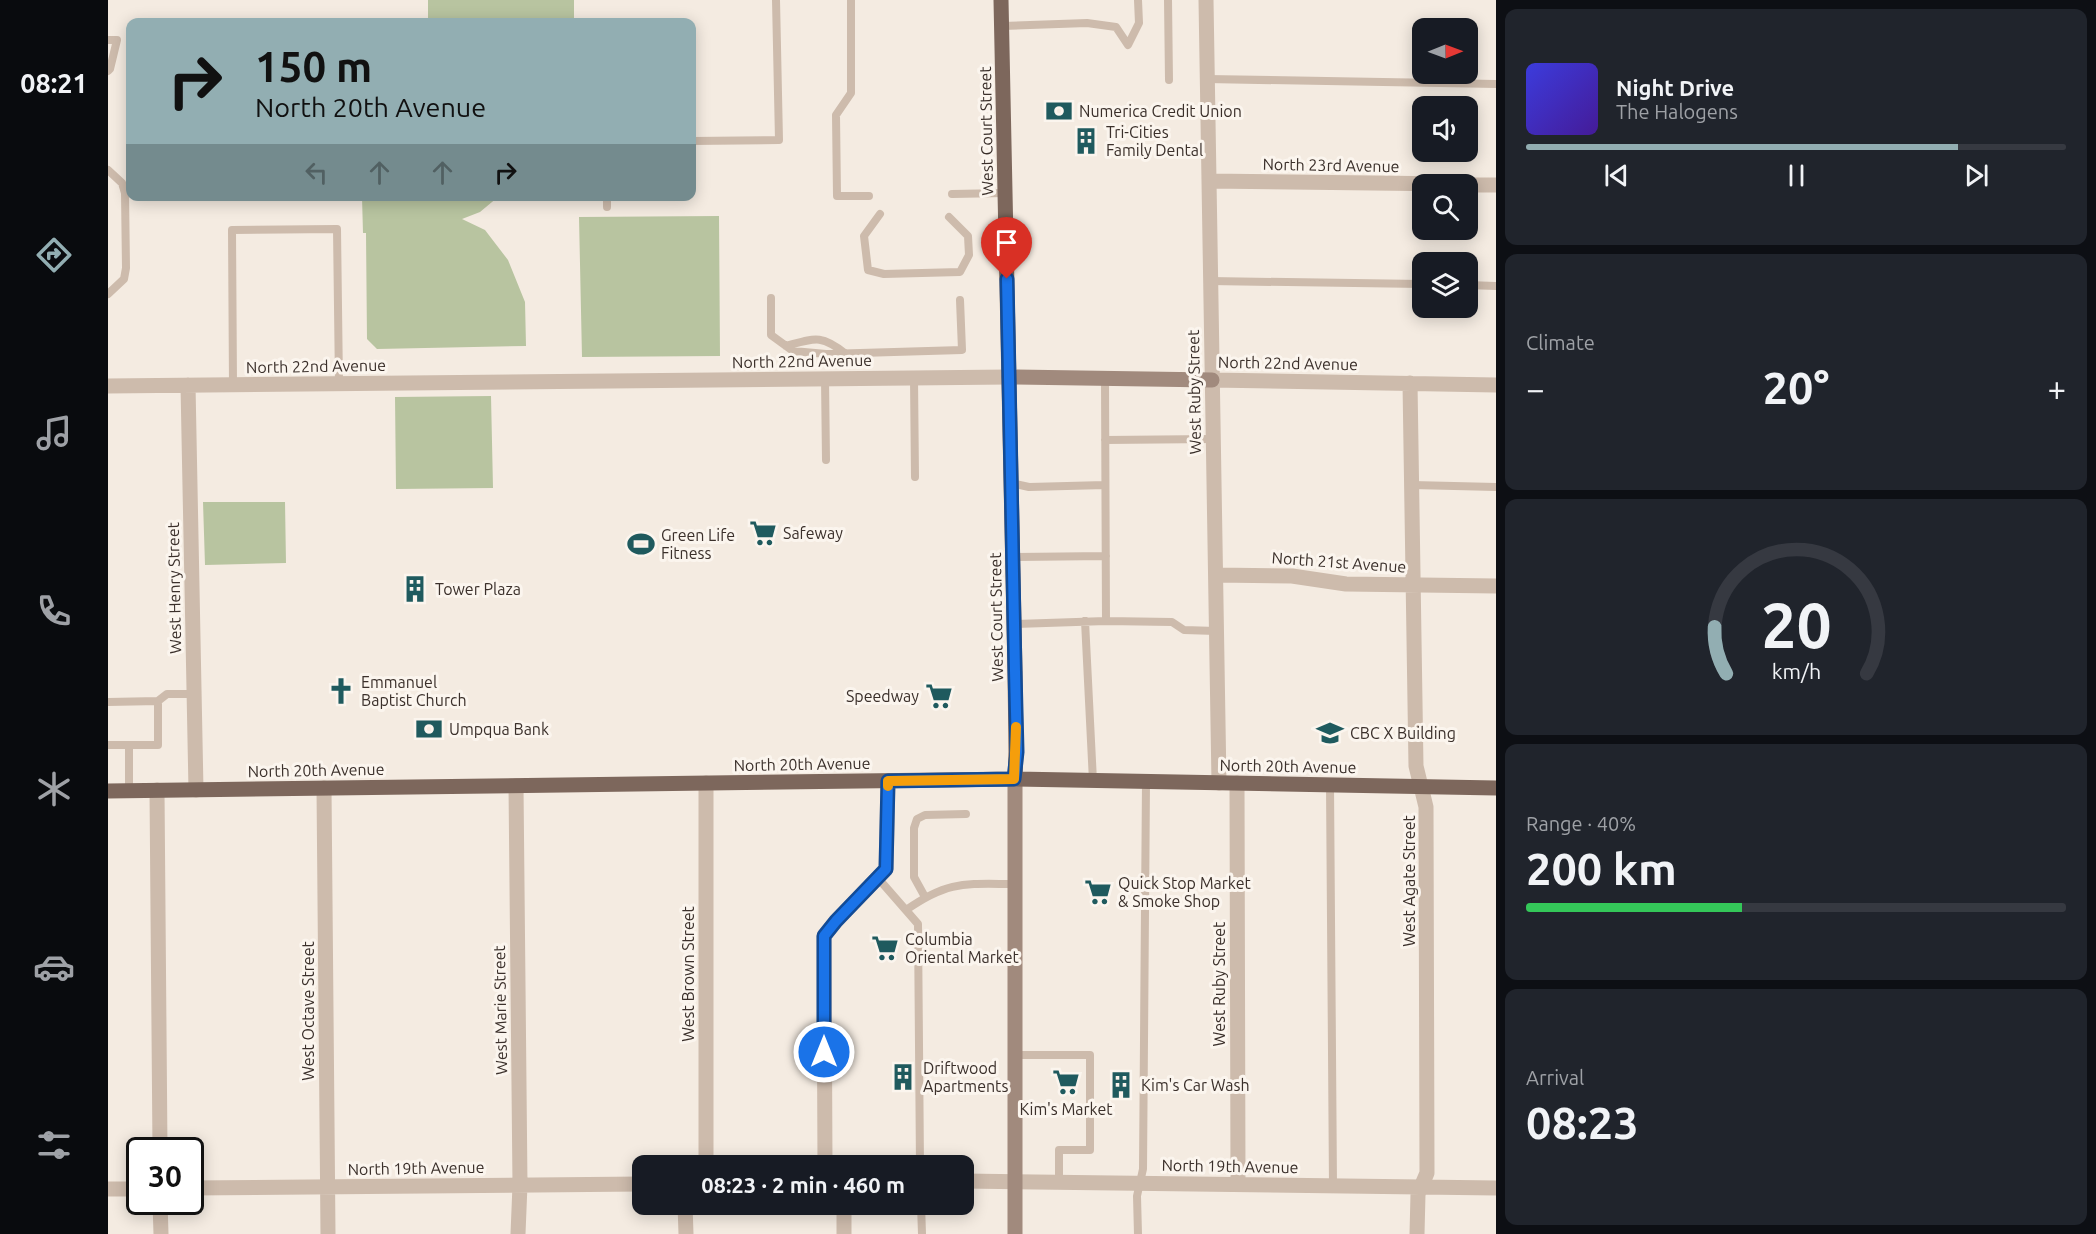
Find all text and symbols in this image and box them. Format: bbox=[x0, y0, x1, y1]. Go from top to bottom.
north arrow bbox=[1412, 18, 1478, 84]
map controls bbox=[1412, 18, 1478, 318]
icon: right bbox=[156, 42, 234, 120]
text: 150 m bbox=[255, 43, 372, 90]
street label: West Court Street bbox=[976, 66, 996, 196]
text: 08:21 bbox=[20, 68, 88, 98]
text: Night Drive bbox=[1616, 75, 1734, 100]
text: North 20th Avenue bbox=[255, 92, 486, 122]
bank icon: Numerica Credit Union bbox=[1044, 96, 1074, 126]
button: sound bbox=[1412, 96, 1478, 162]
text: The Halogens bbox=[1616, 100, 1738, 123]
place label: Numerica Credit Union bbox=[1079, 102, 1242, 120]
place label: Tri-Cities Family Dental bbox=[1106, 123, 1203, 159]
building icon: Tri-Cities Family Dental bbox=[1071, 126, 1101, 156]
street label: North 23rd Avenue bbox=[1262, 155, 1400, 175]
icon: left bbox=[300, 156, 333, 189]
icon: ahead bbox=[363, 156, 396, 189]
icon: ahead bbox=[426, 156, 459, 189]
icon: right bbox=[489, 156, 522, 189]
icon: previous bbox=[1600, 159, 1633, 192]
icon: pause bbox=[1780, 159, 1813, 192]
icon: next bbox=[1960, 159, 1993, 192]
button: search bbox=[1412, 174, 1478, 240]
pin bbox=[981, 217, 1032, 279]
icon: arrive bbox=[990, 226, 1023, 259]
icon: directions bbox=[33, 234, 75, 276]
button: layers bbox=[1412, 252, 1478, 318]
street label: West Ruby Street bbox=[1184, 329, 1204, 455]
text: Climate bbox=[1526, 331, 1595, 354]
street label: North 22nd Avenue bbox=[732, 351, 872, 371]
street label: North 22nd Avenue bbox=[1218, 353, 1358, 373]
street label: North 22nd Avenue bbox=[246, 356, 386, 376]
text: 20° bbox=[1763, 362, 1829, 413]
text: − bbox=[1526, 370, 1545, 407]
text: + bbox=[2047, 370, 2066, 407]
icon: music bbox=[33, 412, 75, 454]
supermarket icon: Safeway bbox=[748, 518, 778, 548]
street label: West Henry Street bbox=[164, 521, 184, 654]
place label: Safeway bbox=[783, 524, 843, 542]
place label: Green Life Fitness bbox=[661, 526, 735, 562]
sports icon: Green Life Fitness bbox=[626, 529, 656, 559]
street label: North 21st Avenue bbox=[1271, 548, 1407, 576]
street label: West Court Street bbox=[986, 552, 1006, 682]
building icon: Tower Plaza bbox=[400, 574, 430, 604]
place label: Tower Plaza bbox=[435, 580, 521, 598]
icon: phone bbox=[33, 590, 75, 632]
text: 20 bbox=[1761, 590, 1831, 660]
text: km/h bbox=[1771, 659, 1821, 683]
place label: Emmanuel Baptist Church bbox=[361, 673, 467, 709]
church icon: Emmanuel Baptist Church bbox=[326, 676, 356, 706]
supermarket icon: Speedway bbox=[924, 681, 954, 711]
place label: Speedway bbox=[846, 687, 919, 705]
bank icon: Umpqua Bank bbox=[414, 714, 444, 744]
school or university icon: CBC X Building bbox=[1315, 718, 1345, 748]
place label: Umpqua Bank bbox=[449, 720, 549, 738]
place label: CBC X Building bbox=[1350, 724, 1456, 742]
street label: North 20th Avenue bbox=[733, 754, 871, 774]
street label: North 20th Avenue bbox=[1219, 756, 1357, 776]
street label: North 20th Avenue bbox=[247, 760, 385, 780]
icon: climate bbox=[33, 768, 75, 810]
text: Range · 40% bbox=[1526, 812, 1636, 835]
street label: West Agate Street bbox=[1400, 815, 1418, 947]
text: 200 km bbox=[1526, 843, 1677, 894]
place label: Quick Stop Market & Smoke Shop bbox=[1118, 874, 1251, 910]
supermarket icon: Quick Stop Market & Smoke Shop bbox=[1083, 877, 1113, 907]
street label: West Brown Street bbox=[679, 905, 697, 1042]
street label: West Ruby Street bbox=[1210, 921, 1228, 1046]
place label: Columbia Oriental Market bbox=[905, 930, 1020, 966]
supermarket icon: Columbia Oriental Market bbox=[870, 933, 900, 963]
street label: West Octave Street bbox=[299, 941, 317, 1081]
street label: West Marie Street bbox=[490, 944, 510, 1075]
icon: car bbox=[33, 946, 75, 988]
position arrow bbox=[792, 1020, 856, 1084]
place label: Driftwood Apartments bbox=[923, 1059, 1008, 1095]
building icon: Driftwood Apartments bbox=[888, 1062, 918, 1092]
text: Arrival bbox=[1526, 1066, 1584, 1089]
supermarket icon: Kim's Market bbox=[1051, 1067, 1081, 1097]
building icon: Kim's Car Wash bbox=[1106, 1070, 1136, 1100]
place label: Kim's Car Wash bbox=[1141, 1076, 1250, 1094]
text: 08:23 bbox=[1526, 1097, 1639, 1148]
place label: Kim's Market bbox=[1019, 1100, 1113, 1118]
icon: filters bbox=[33, 1124, 75, 1166]
speed limit sign: 30 bbox=[126, 1137, 204, 1215]
street label: North 19th Avenue bbox=[1161, 1156, 1299, 1176]
street label: North 19th Avenue bbox=[347, 1158, 485, 1178]
text: 08:23 · 2 min · 460 m bbox=[701, 1172, 905, 1197]

